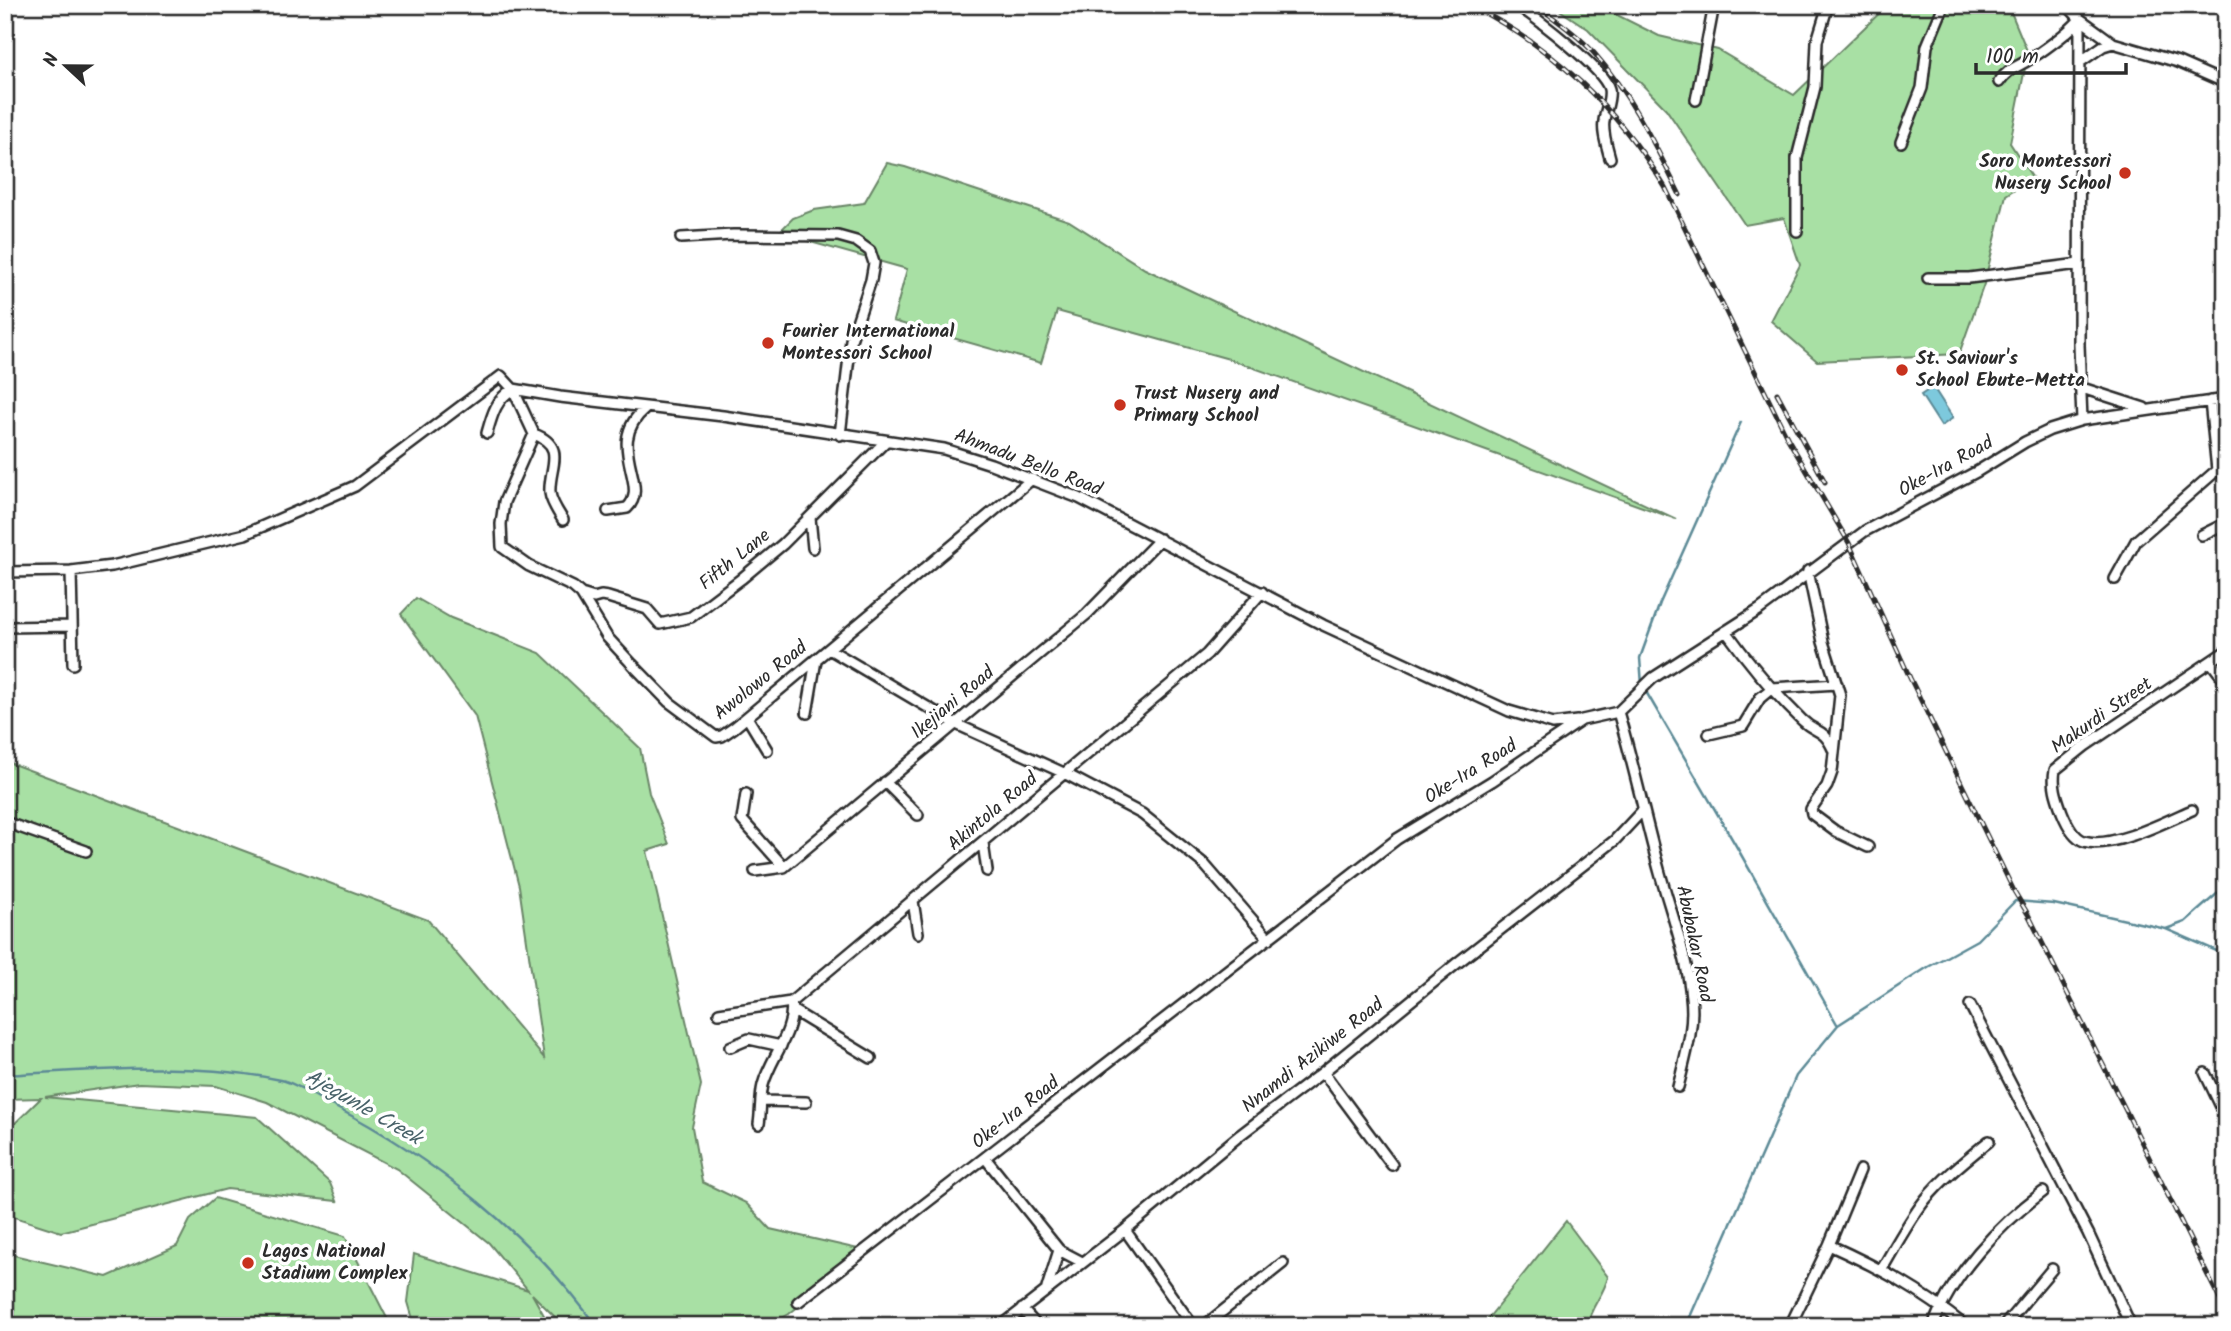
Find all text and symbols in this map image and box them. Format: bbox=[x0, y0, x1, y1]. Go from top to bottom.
north arrow bbox=[32, 32, 102, 102]
scale bar bbox=[1976, 32, 2126, 76]
text: 100 m bbox=[1986, 41, 2039, 74]
text: N bbox=[36, 49, 68, 72]
place label: Soro Montessori Nusery School bbox=[1979, 147, 2112, 199]
marker: Soro Montessori Nusery School bbox=[2117, 165, 2133, 181]
place label: Fourier International Montessori School bbox=[782, 317, 955, 369]
marker: Fourier International Montessori School bbox=[760, 335, 776, 351]
place label: St. Saviour's School Ebute-Metta bbox=[1916, 344, 2085, 396]
marker: St. Saviour's School Ebute-Metta bbox=[1894, 362, 1910, 378]
place label: Trust Nusery and Primary School bbox=[1134, 379, 1280, 431]
marker: Trust Nusery and Primary School bbox=[1112, 397, 1128, 413]
street label: Ahmadu Bello Road bbox=[950, 421, 1107, 505]
street label: Oke-Ira Road bbox=[1893, 428, 1999, 505]
street label: Fifth Lane bbox=[693, 521, 778, 598]
street label: Awolowo Road bbox=[708, 633, 815, 728]
street label: Ikejiani Road bbox=[904, 658, 1002, 747]
street label: Makurdi Street bbox=[2045, 669, 2159, 762]
street label: Oke-Ira Road bbox=[1419, 731, 1524, 812]
street label: Akintola Road bbox=[941, 765, 1045, 859]
street label: Abubakar Road bbox=[1667, 882, 1721, 1006]
street label: Nnamdi Azikiwe Road bbox=[1235, 990, 1391, 1121]
water label: Ajegunle Creek bbox=[298, 1061, 430, 1156]
street label: Oke-Ira Road bbox=[966, 1069, 1067, 1157]
place label: Lagos National Stadium Complex bbox=[262, 1237, 409, 1289]
marker: Lagos National Stadium Complex bbox=[240, 1255, 256, 1271]

